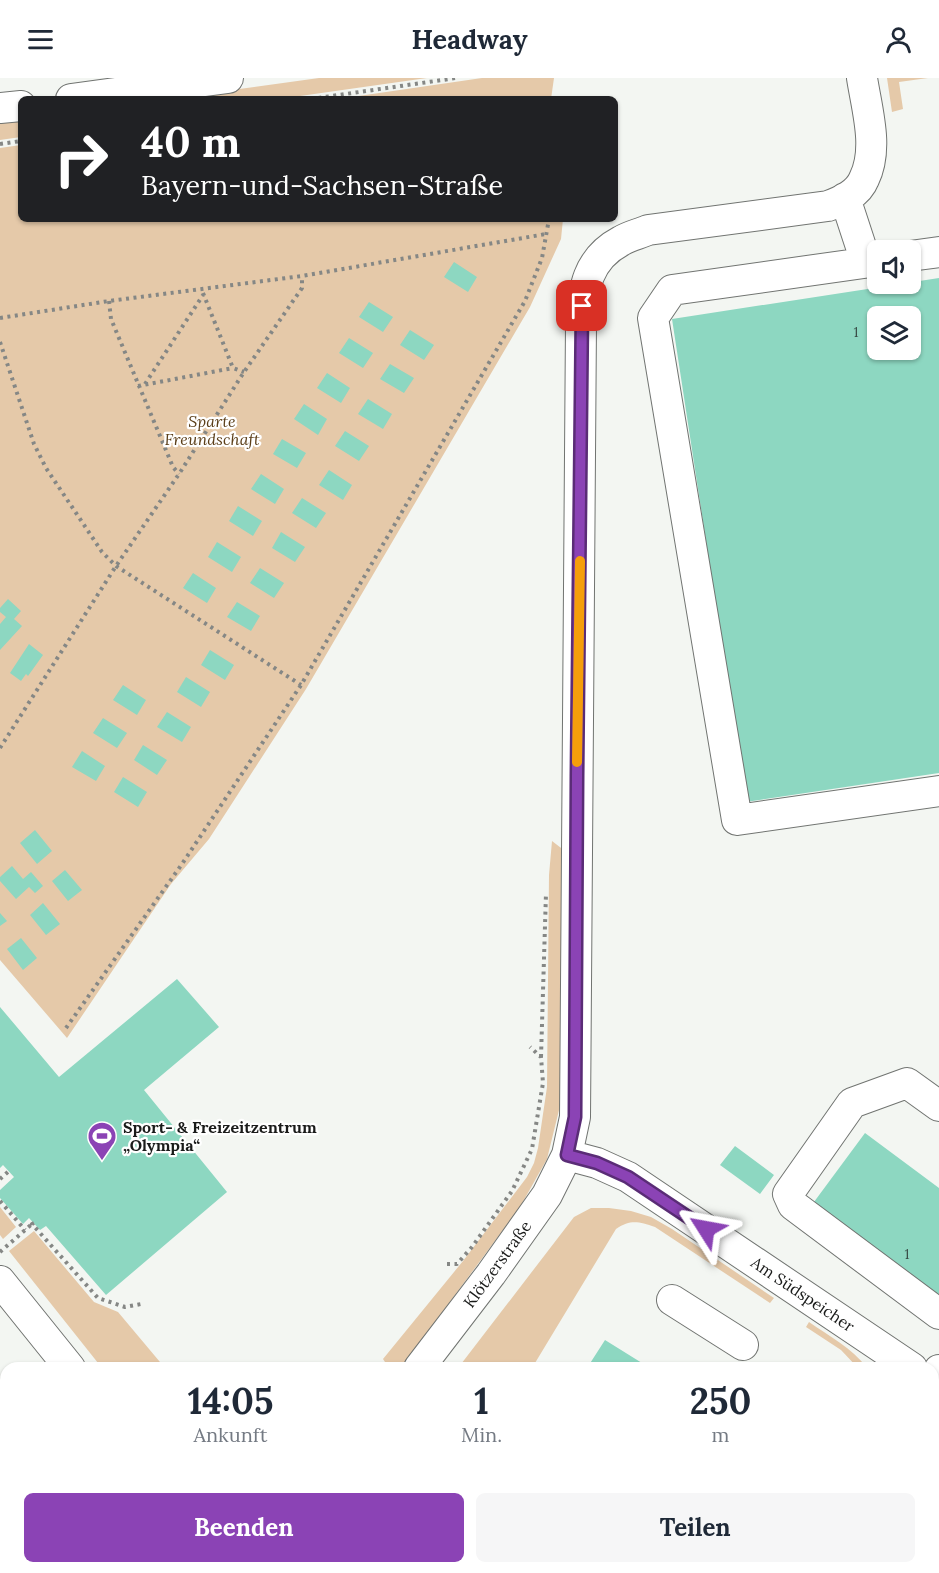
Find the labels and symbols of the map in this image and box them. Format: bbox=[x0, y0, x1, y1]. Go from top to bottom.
pin bbox=[556, 280, 607, 331]
house number: 1 bbox=[853, 323, 859, 341]
park label: Sparte Freundschaft bbox=[165, 411, 260, 449]
place label: Sport- & Freizeitzentrum „Olympia“ bbox=[123, 1117, 317, 1155]
sports icon: Sport- & Freizeitzentrum „Olympia“ bbox=[86, 1120, 118, 1162]
position arrow bbox=[674, 1197, 738, 1261]
street label: Klötzerstraße bbox=[459, 1216, 535, 1311]
house number: 1 bbox=[904, 1245, 910, 1263]
street label: Am Südspeicher bbox=[747, 1251, 859, 1336]

